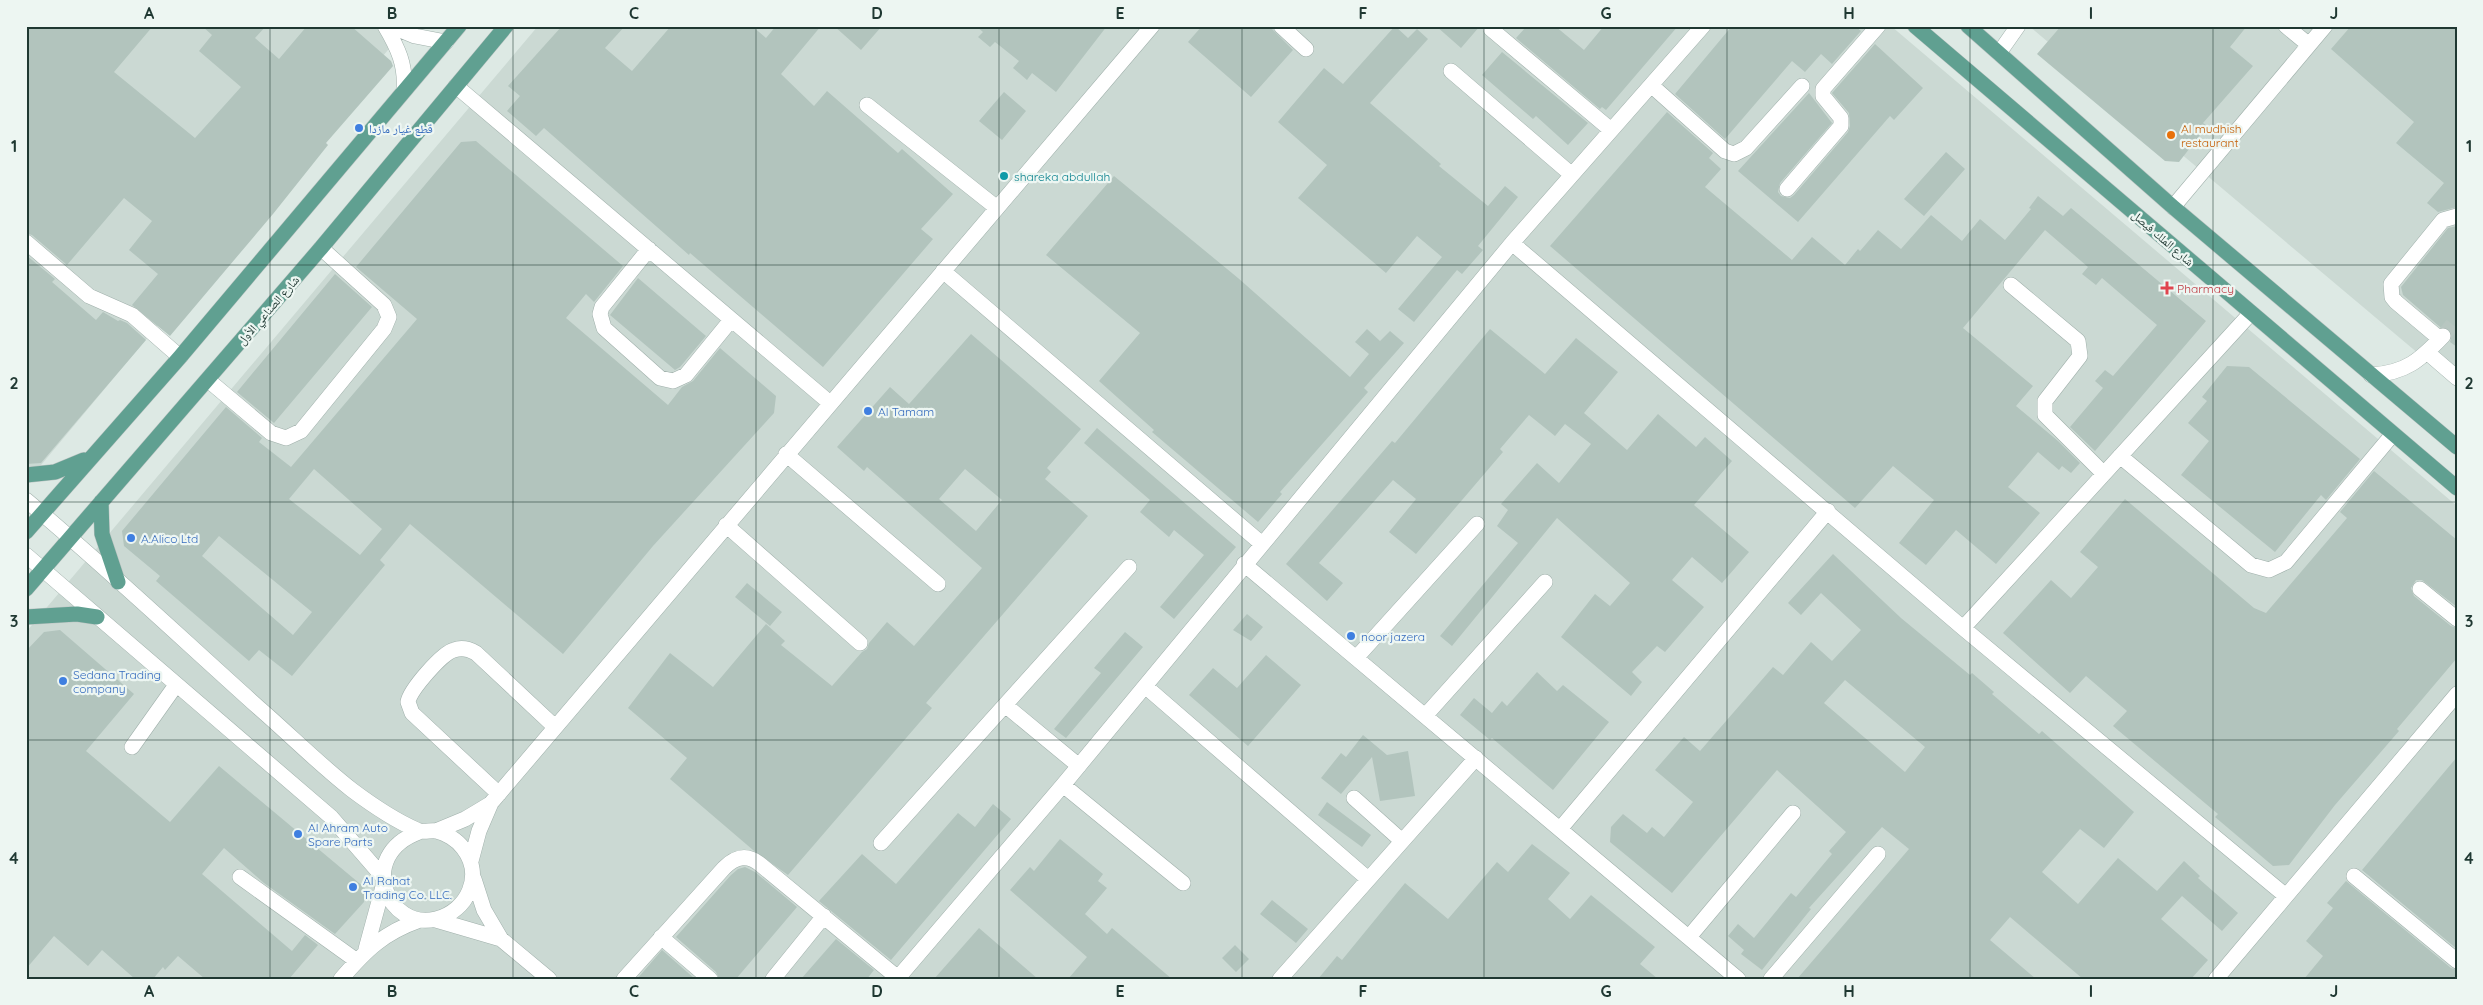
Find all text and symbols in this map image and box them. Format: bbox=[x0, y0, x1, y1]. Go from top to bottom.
text: A bbox=[144, 3, 155, 23]
text: B bbox=[387, 3, 397, 23]
text: C bbox=[629, 3, 639, 23]
text: D bbox=[871, 3, 883, 23]
text: E bbox=[1115, 3, 1125, 23]
text: F bbox=[1359, 3, 1368, 23]
text: G bbox=[1600, 3, 1612, 23]
text: H bbox=[1843, 3, 1855, 23]
text: I bbox=[2089, 3, 2093, 23]
text: J bbox=[2330, 3, 2338, 23]
place label: قطع غيار مازدا bbox=[369, 121, 433, 136]
place label: Al mudhish restaurant bbox=[2181, 121, 2242, 150]
marker: قطع غيار مازدا bbox=[353, 122, 365, 134]
marker: Al mudhish restaurant bbox=[2165, 129, 2177, 141]
text: 1 bbox=[11, 136, 17, 156]
text: 1 bbox=[2466, 136, 2472, 156]
place label: shareka abdullah bbox=[1014, 169, 1110, 184]
marker: shareka abdullah bbox=[998, 170, 1010, 182]
street label: شارع الملك فيصل bbox=[2128, 207, 2197, 270]
street label: شارع الصناعي الأول bbox=[234, 272, 304, 350]
place label: Pharmacy bbox=[2177, 281, 2234, 296]
marker: Pharmacy bbox=[2161, 282, 2173, 294]
text: 2 bbox=[9, 373, 19, 393]
text: 2 bbox=[2464, 373, 2474, 393]
place label: Al Tamam bbox=[878, 404, 934, 419]
marker: Al Tamam bbox=[862, 405, 874, 417]
place label: A.Alico Ltd bbox=[141, 531, 198, 546]
marker: A.Alico Ltd bbox=[125, 532, 137, 544]
text: 3 bbox=[10, 611, 18, 631]
text: 3 bbox=[2465, 611, 2473, 631]
place label: noor jazera bbox=[1361, 629, 1425, 644]
marker: noor jazera bbox=[1345, 630, 1357, 642]
place label: Sedana Trading company bbox=[73, 667, 161, 696]
marker: Sedana Trading company bbox=[57, 675, 69, 687]
place label: Al Ahram Auto Spare Parts bbox=[308, 820, 388, 849]
marker: Al Ahram Auto Spare Parts bbox=[292, 828, 304, 840]
text: 4 bbox=[9, 848, 19, 868]
text: 4 bbox=[2464, 848, 2474, 868]
place label: Al Rahat Trading Co. LLC. bbox=[363, 873, 452, 902]
marker: Al Rahat Trading Co. LLC. bbox=[347, 881, 359, 893]
text: A bbox=[144, 981, 155, 1001]
text: B bbox=[387, 981, 397, 1001]
text: C bbox=[629, 981, 639, 1001]
text: D bbox=[871, 981, 883, 1001]
text: E bbox=[1115, 981, 1125, 1001]
text: F bbox=[1359, 981, 1368, 1001]
text: G bbox=[1600, 981, 1612, 1001]
text: H bbox=[1843, 981, 1855, 1001]
text: I bbox=[2089, 981, 2093, 1001]
text: J bbox=[2330, 981, 2338, 1001]

